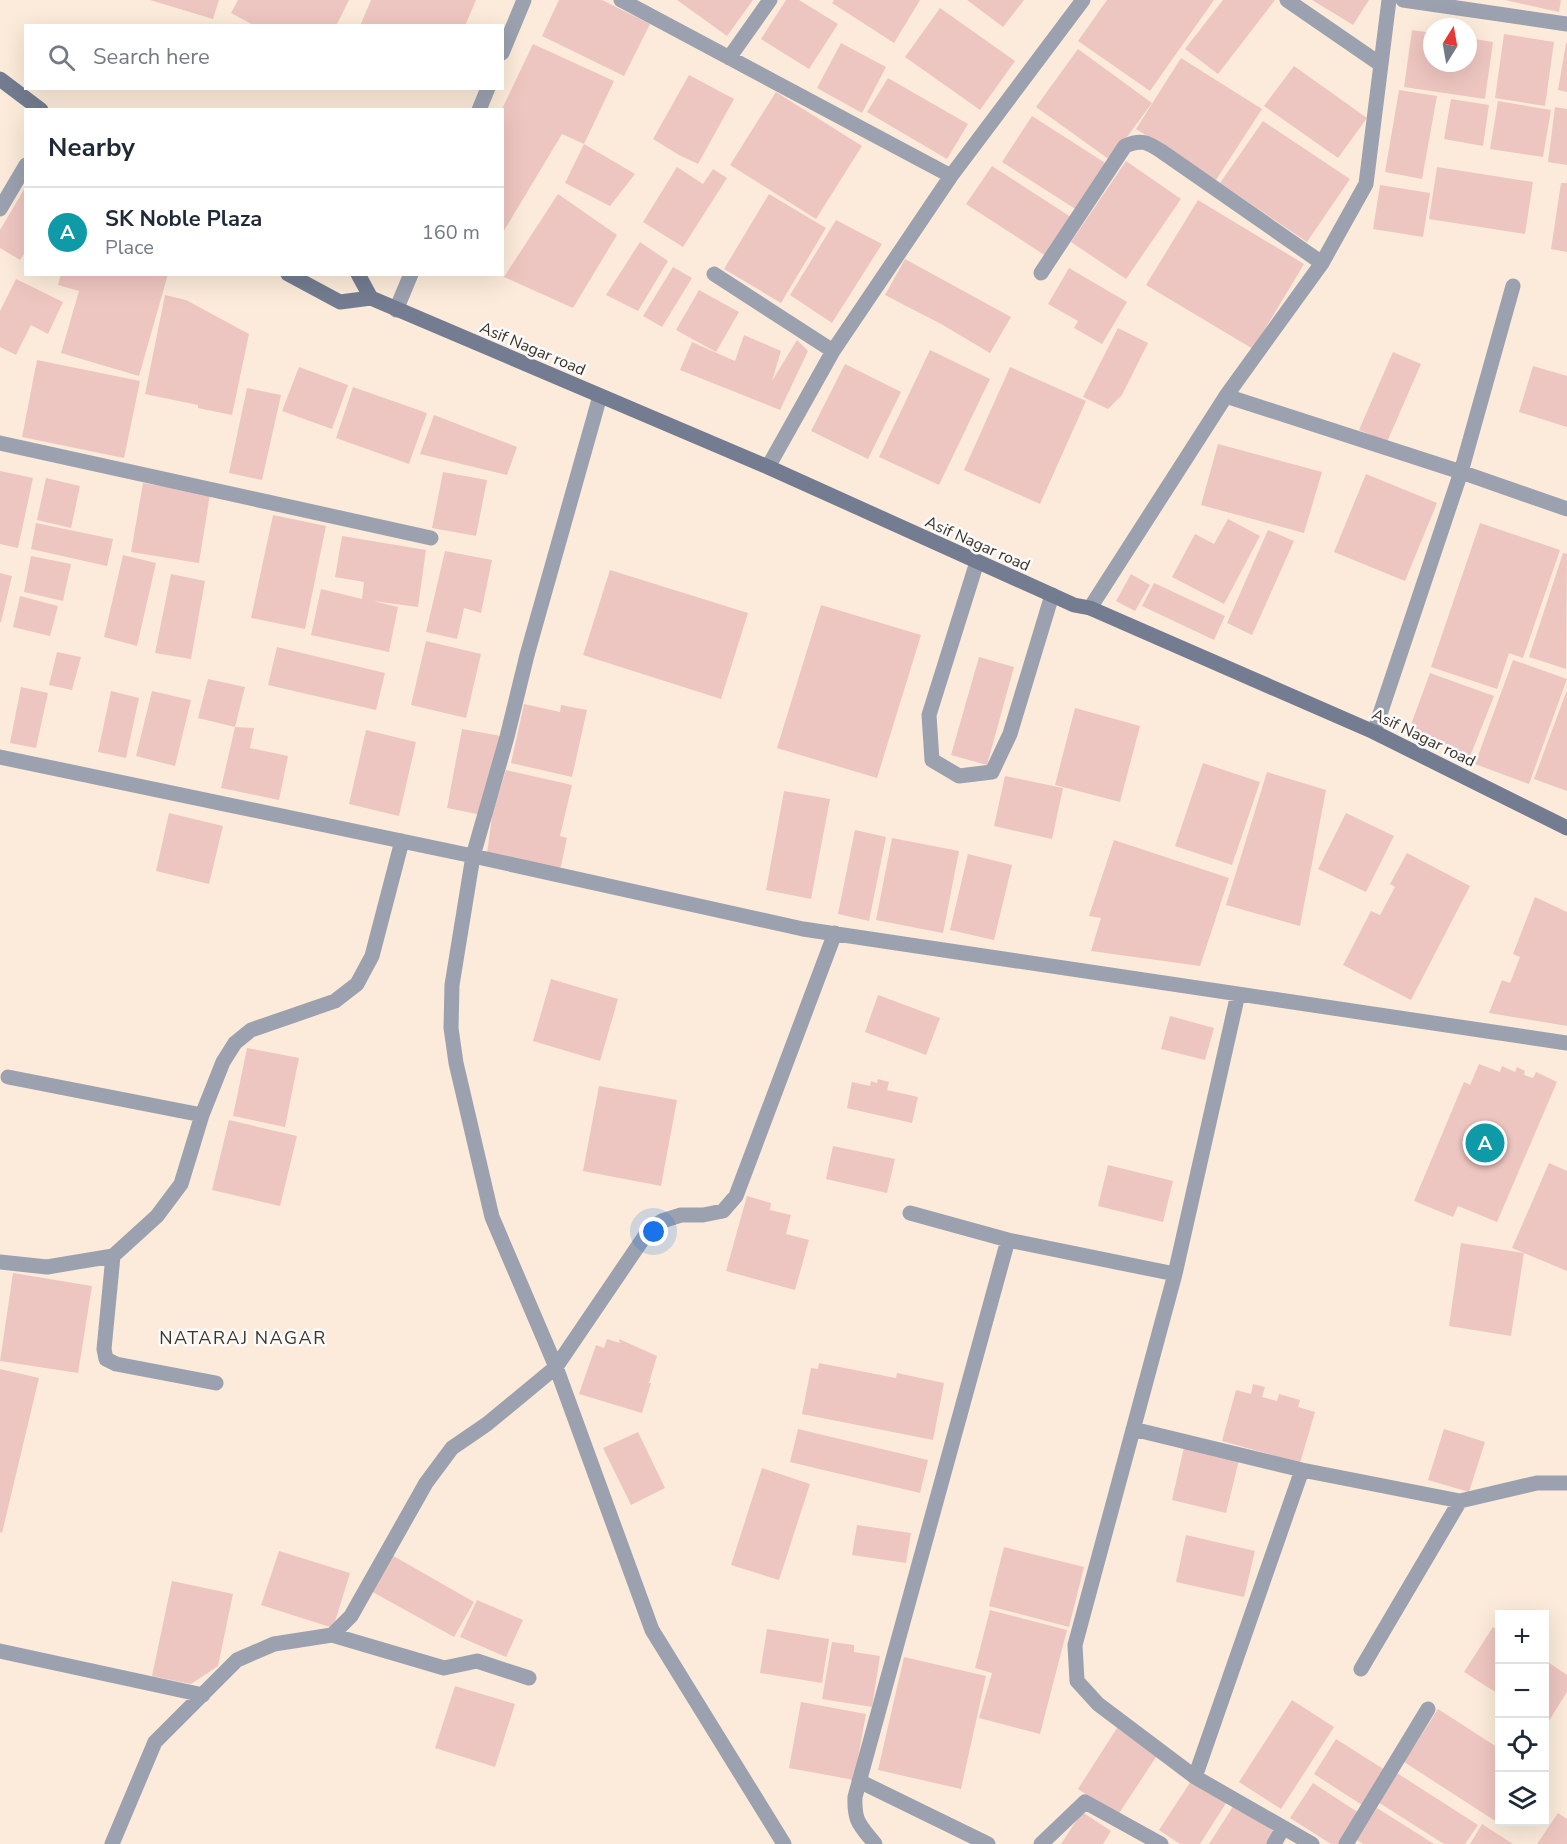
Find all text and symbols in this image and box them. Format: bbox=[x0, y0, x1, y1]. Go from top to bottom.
north arrow bbox=[1423, 18, 1477, 72]
search box bbox=[24, 24, 504, 90]
icon: search bbox=[45, 41, 78, 74]
text: Search here bbox=[93, 42, 210, 72]
text: Nearby bbox=[48, 130, 135, 165]
text: SK Noble Plaza bbox=[105, 204, 262, 234]
text: A bbox=[60, 219, 75, 246]
text: 160 m bbox=[422, 219, 480, 246]
text: Place bbox=[105, 234, 154, 261]
street label: Asif Nagar road bbox=[476, 317, 589, 381]
street label: Asif Nagar road bbox=[922, 511, 1034, 577]
street label: Asif Nagar road bbox=[1368, 703, 1479, 773]
pin: A bbox=[1466, 1120, 1504, 1166]
your location bbox=[639, 1217, 668, 1246]
district label: NATARAJ NAGAR bbox=[159, 1326, 327, 1350]
map controls bbox=[1495, 1610, 1549, 1826]
button: + bbox=[1495, 1610, 1549, 1664]
button: − bbox=[1495, 1664, 1549, 1718]
button: locate bbox=[1495, 1718, 1549, 1772]
button: layers bbox=[1495, 1772, 1549, 1826]

